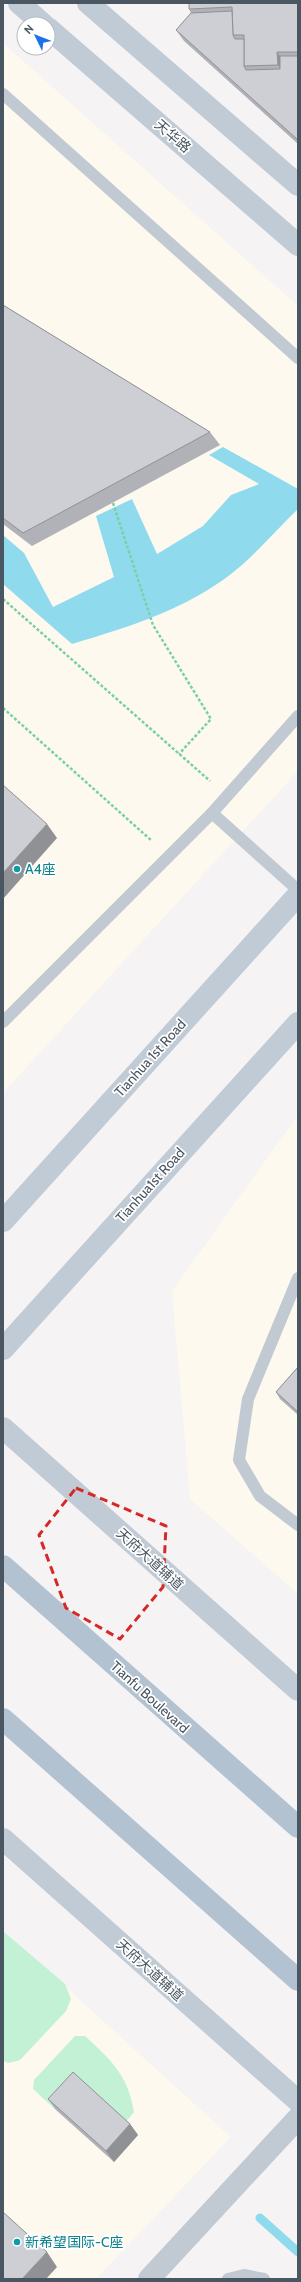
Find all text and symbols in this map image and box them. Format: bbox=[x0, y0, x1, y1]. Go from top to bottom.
north arrow bbox=[16, 16, 56, 56]
text: N bbox=[21, 22, 36, 37]
street label: 天华路 bbox=[151, 115, 195, 157]
place label: A4座 bbox=[25, 860, 56, 878]
marker: A4座 bbox=[12, 864, 22, 874]
street label: Tianhua 1st Road bbox=[110, 1015, 190, 1101]
street label: Tianhua1st Road bbox=[112, 1144, 188, 1226]
street label: 天府大道辅道 bbox=[113, 1524, 187, 1594]
street label: Tianfu Boulevard bbox=[107, 1657, 193, 1737]
street label: 天府大道辅道 bbox=[113, 1935, 187, 2005]
place label: 新希望国际-C座 bbox=[25, 2233, 124, 2251]
marker: 新希望国际-C座 bbox=[12, 2237, 22, 2247]

